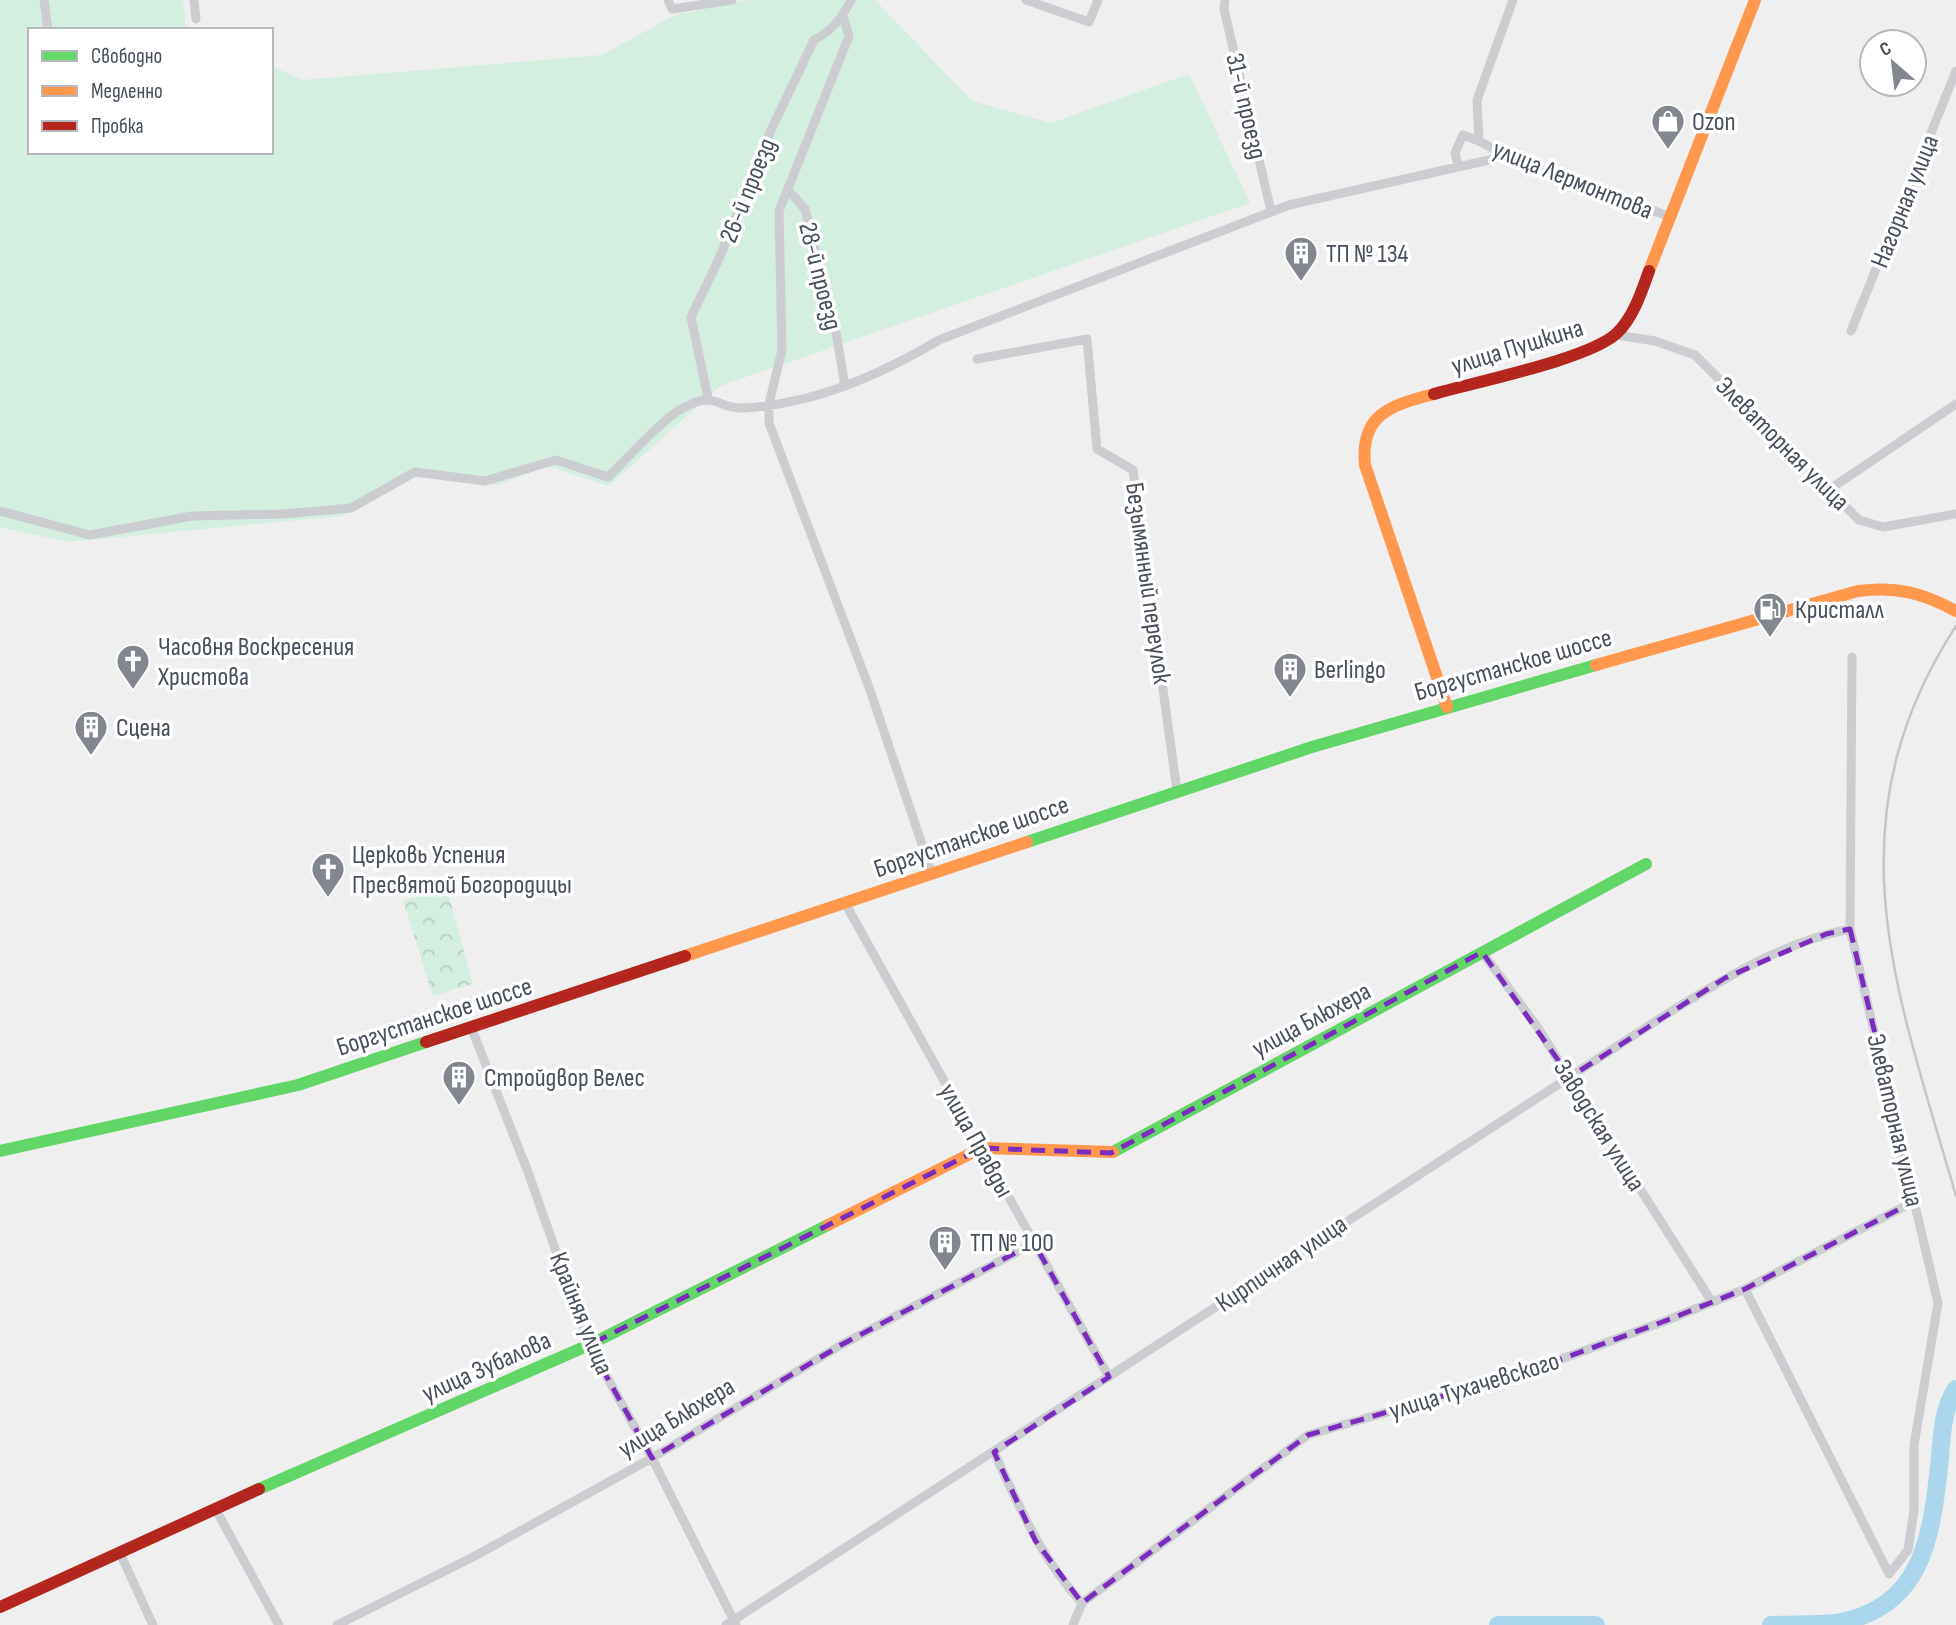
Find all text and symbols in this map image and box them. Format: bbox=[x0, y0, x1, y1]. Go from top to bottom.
legend bbox=[28, 28, 273, 154]
north arrow bbox=[1858, 28, 1928, 98]
text: С bbox=[1876, 37, 1896, 62]
text: Свободно bbox=[91, 44, 162, 69]
street label: 31-й проезд bbox=[1218, 50, 1273, 162]
text: Медленно bbox=[91, 79, 163, 104]
shop icon: Ozon bbox=[1649, 102, 1687, 151]
place label: Ozon bbox=[1692, 107, 1736, 138]
text: Пробка bbox=[91, 114, 144, 139]
street label: Нагорная улица bbox=[1865, 131, 1946, 272]
street label: 26-й проезд bbox=[713, 134, 783, 247]
street label: улица Лермонтова bbox=[1488, 134, 1657, 227]
street label: 28-й проезд bbox=[791, 219, 848, 333]
building icon: ТП № 134 bbox=[1282, 234, 1320, 283]
place label: ТП № 134 bbox=[1326, 239, 1409, 270]
street label: улица Пушкина bbox=[1448, 313, 1587, 382]
street label: Элеваторная улица bbox=[1708, 371, 1855, 518]
street label: Безымянный переулок bbox=[1118, 481, 1177, 686]
fuel station icon: Кристалл bbox=[1751, 590, 1789, 639]
place label: Кристалл bbox=[1795, 595, 1885, 626]
street label: Боргустанское шоссе bbox=[1411, 622, 1616, 708]
place label: Часовня Воскресения Христова bbox=[157, 632, 354, 693]
church icon: Часовня Воскресения Христова bbox=[114, 642, 152, 691]
building icon: Berlingo bbox=[1271, 650, 1309, 699]
place label: Berlingo bbox=[1314, 655, 1386, 686]
building icon: Сцена bbox=[72, 708, 110, 757]
place label: Сцена bbox=[116, 713, 171, 744]
street label: Боргустанское шоссе bbox=[870, 790, 1073, 885]
place label: Церковь Успения Пресвятой Богородицы bbox=[352, 840, 572, 901]
church icon: Церковь Успения Пресвятой Богородицы bbox=[309, 850, 347, 899]
street label: Боргустанское шоссе bbox=[333, 971, 536, 1064]
street label: улица Блюхера bbox=[1247, 976, 1376, 1065]
street label: Элеваторная улица bbox=[1860, 1031, 1930, 1210]
street label: Заводская улица bbox=[1546, 1054, 1651, 1197]
building icon: Стройдвор Велес bbox=[440, 1058, 478, 1107]
place label: Стройдвор Велес bbox=[484, 1063, 645, 1094]
street label: улица Правды bbox=[932, 1078, 1020, 1203]
street label: Кирпичная улица bbox=[1210, 1209, 1353, 1320]
building icon: ТП № 100 bbox=[926, 1223, 964, 1272]
place label: ТП № 100 bbox=[970, 1228, 1054, 1259]
street label: Крайняя улица bbox=[542, 1248, 619, 1379]
street label: улица Зубалова bbox=[417, 1325, 556, 1410]
street label: улица Тухачевского bbox=[1386, 1346, 1563, 1427]
street label: улица Блюхера bbox=[613, 1371, 741, 1465]

